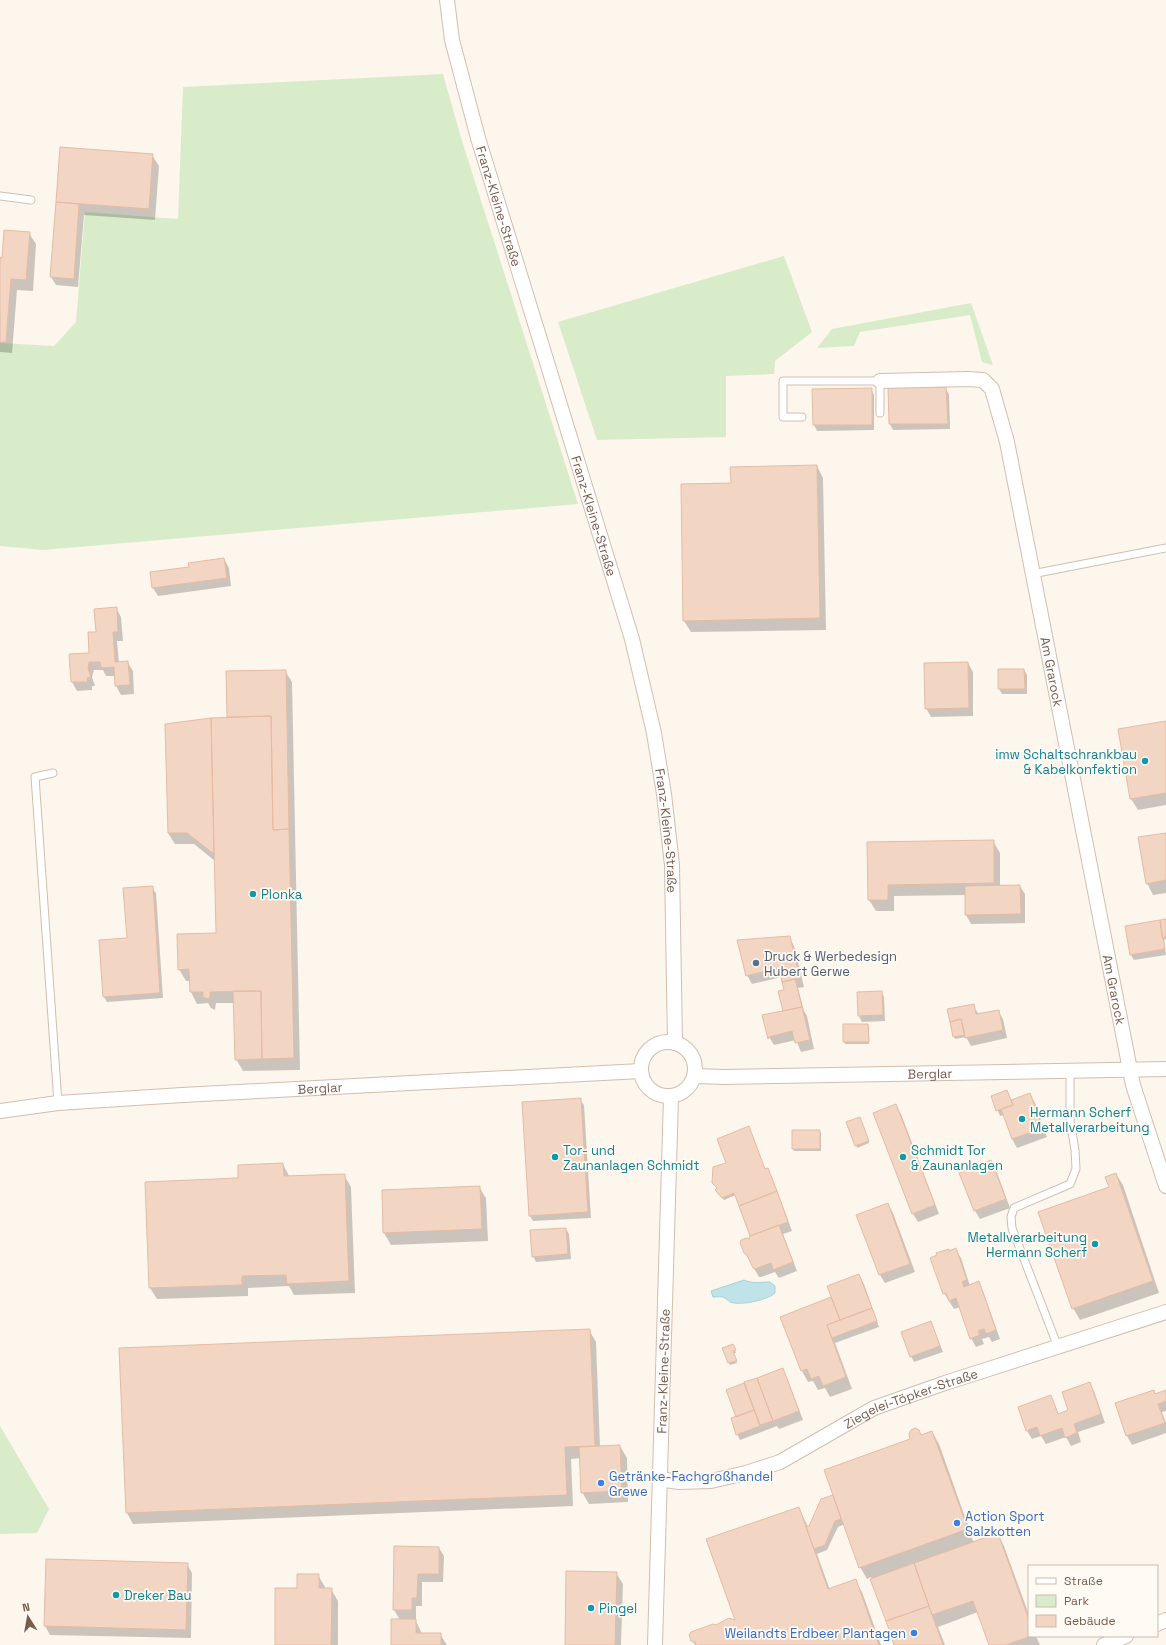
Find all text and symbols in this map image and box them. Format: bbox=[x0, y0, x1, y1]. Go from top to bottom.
street label: Franz-Kleine-Straße bbox=[472, 144, 525, 268]
street label: Franz-Kleine-Straße bbox=[568, 454, 621, 578]
street label: Am Grarock bbox=[1037, 635, 1067, 708]
place label: imw Schaltschrankbau & Kabelkonfektion bbox=[995, 746, 1137, 778]
marker: imw Schaltschrankbau & Kabelkonfektion bbox=[1140, 756, 1150, 766]
street label: Franz-Kleine-Straße bbox=[651, 767, 681, 893]
place label: Plonka bbox=[261, 886, 303, 903]
marker: Plonka bbox=[248, 889, 258, 899]
place label: Druck & Werbedesign Hubert Gerwe bbox=[764, 948, 897, 980]
street label: Am Grarock bbox=[1099, 953, 1129, 1026]
marker: Druck & Werbedesign Hubert Gerwe bbox=[751, 958, 761, 968]
street label: Berglar bbox=[907, 1064, 953, 1082]
street label: Berglar bbox=[297, 1078, 343, 1097]
place label: Hermann Scherf Metallverarbeitung bbox=[1030, 1104, 1149, 1136]
marker: Hermann Scherf Metallverarbeitung bbox=[1017, 1114, 1027, 1124]
place label: Tor- und Zaunanlagen Schmidt bbox=[563, 1142, 699, 1174]
place label: Schmidt Tor & Zaunanlagen bbox=[911, 1142, 1003, 1174]
marker: Tor- und Zaunanlagen Schmidt bbox=[550, 1152, 560, 1162]
marker: Schmidt Tor & Zaunanlagen bbox=[898, 1152, 908, 1162]
place label: Metallverarbeitung Hermann Scherf bbox=[968, 1229, 1087, 1261]
marker: Metallverarbeitung Hermann Scherf bbox=[1090, 1239, 1100, 1249]
street label: Franz-Kleine-Straße bbox=[653, 1308, 673, 1434]
street label: Ziegelei-Töpker-Straße bbox=[840, 1365, 980, 1432]
place label: Getränke-Fachgroßhandel Grewe bbox=[609, 1468, 773, 1500]
marker: Getränke-Fachgroßhandel Grewe bbox=[596, 1478, 606, 1488]
place label: Action Sport Salzkotten bbox=[965, 1508, 1044, 1540]
marker: Action Sport Salzkotten bbox=[952, 1518, 962, 1528]
legend bbox=[1028, 1565, 1158, 1637]
text: Straße bbox=[1064, 1573, 1103, 1589]
place label: Dreker Bau bbox=[124, 1587, 191, 1604]
marker: Dreker Bau bbox=[111, 1590, 121, 1600]
text: Park bbox=[1064, 1593, 1089, 1609]
north arrow bbox=[8, 1597, 48, 1637]
text: N bbox=[21, 1600, 31, 1615]
place label: Pingel bbox=[599, 1600, 637, 1617]
marker: Pingel bbox=[586, 1603, 596, 1613]
text: Gebäude bbox=[1064, 1613, 1116, 1629]
place label: Weilandts Erdbeer Plantagen bbox=[725, 1625, 906, 1642]
marker: Weilandts Erdbeer Plantagen bbox=[909, 1628, 919, 1638]

